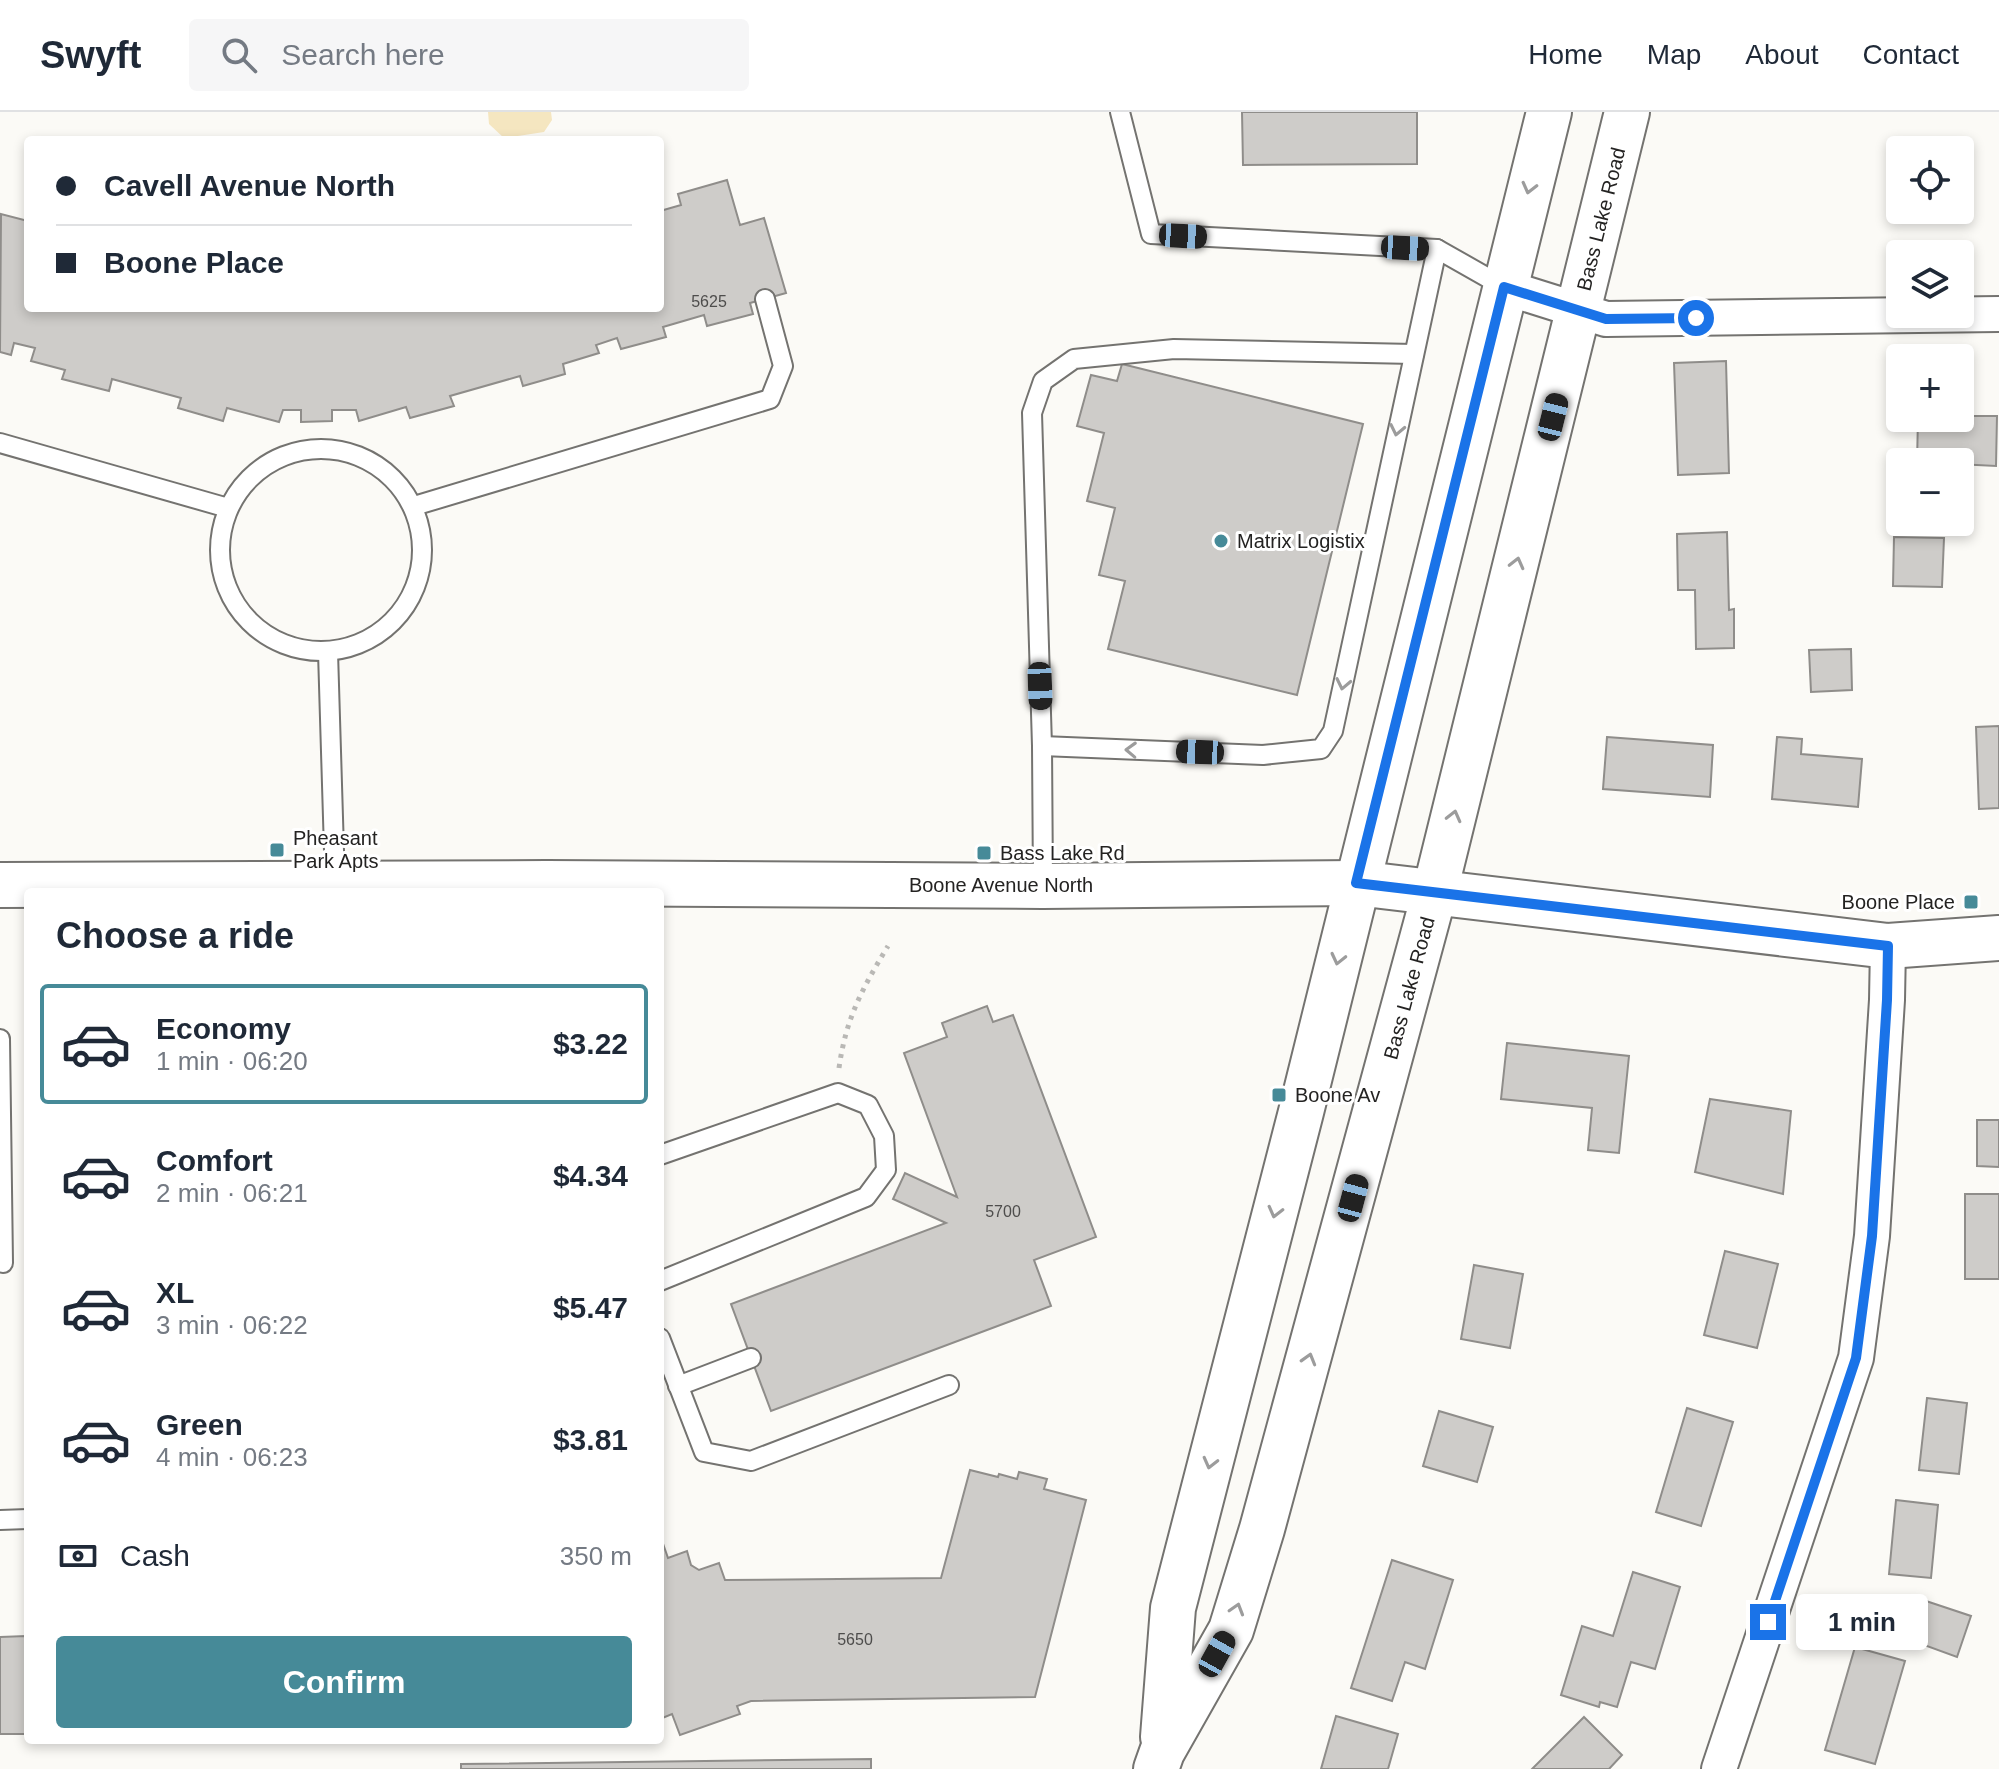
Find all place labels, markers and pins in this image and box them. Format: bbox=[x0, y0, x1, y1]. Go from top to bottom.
place label: Matrix Logistix bbox=[1237, 530, 1365, 552]
marker: Matrix Logistix bbox=[1212, 532, 1230, 550]
place label: Pheasant Park Apts bbox=[293, 827, 379, 872]
marker: Pheasant Park Apts bbox=[268, 841, 286, 859]
place label: Bass Lake Rd bbox=[1000, 842, 1125, 864]
marker: Bass Lake Rd bbox=[975, 844, 993, 862]
place label: Boone Place bbox=[1842, 891, 1955, 913]
marker: Boone Place bbox=[1962, 893, 1980, 911]
place label: Boone Av bbox=[1295, 1084, 1380, 1106]
marker: Boone Av bbox=[1270, 1086, 1288, 1104]

